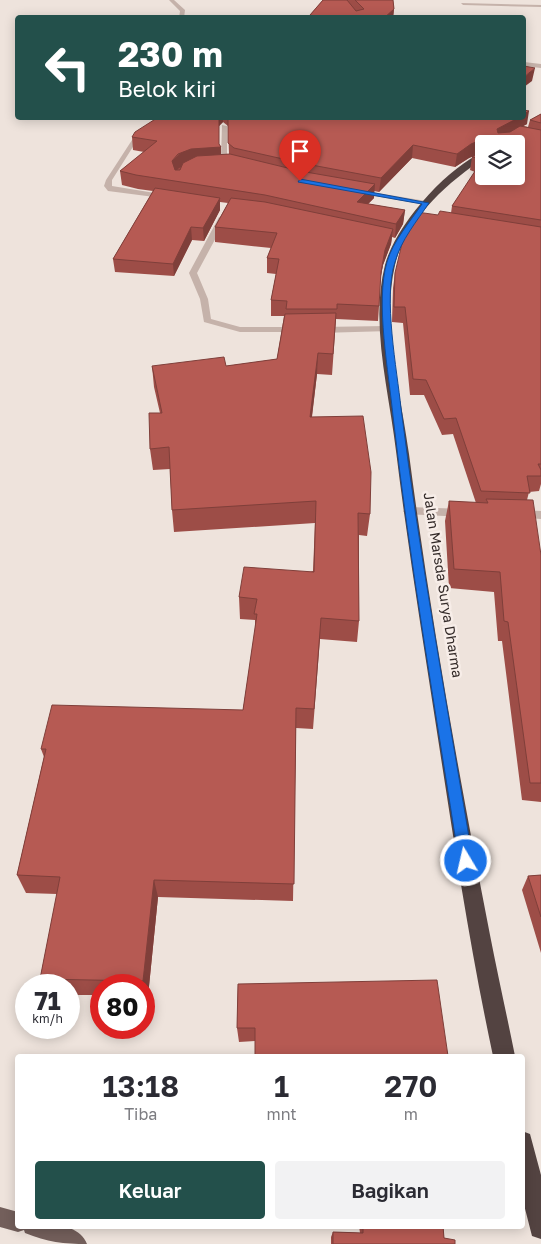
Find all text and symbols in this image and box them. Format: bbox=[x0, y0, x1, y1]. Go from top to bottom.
text: 230 m bbox=[118, 33, 223, 75]
icon: left bbox=[35, 35, 100, 100]
text: Belok kiri bbox=[118, 75, 216, 102]
pin bbox=[279, 130, 321, 181]
map controls bbox=[475, 135, 525, 185]
button: layers bbox=[475, 135, 525, 185]
icon: arrive bbox=[286, 137, 314, 165]
street label: Jalan Marsda Surya Dharma bbox=[420, 491, 467, 679]
position arrow bbox=[439, 834, 491, 886]
speed limit sign: 80 bbox=[90, 974, 155, 1039]
text: 71 bbox=[34, 985, 61, 1016]
text: km/h bbox=[32, 1011, 63, 1026]
text: 13:18 bbox=[102, 1068, 179, 1104]
text: 1 bbox=[274, 1068, 289, 1104]
text: 270 bbox=[384, 1068, 438, 1104]
text: Tiba bbox=[124, 1104, 157, 1124]
text: mnt bbox=[266, 1104, 297, 1124]
text: m bbox=[404, 1104, 418, 1124]
button: Keluar bbox=[35, 1161, 265, 1219]
button: Bagikan bbox=[275, 1161, 505, 1219]

